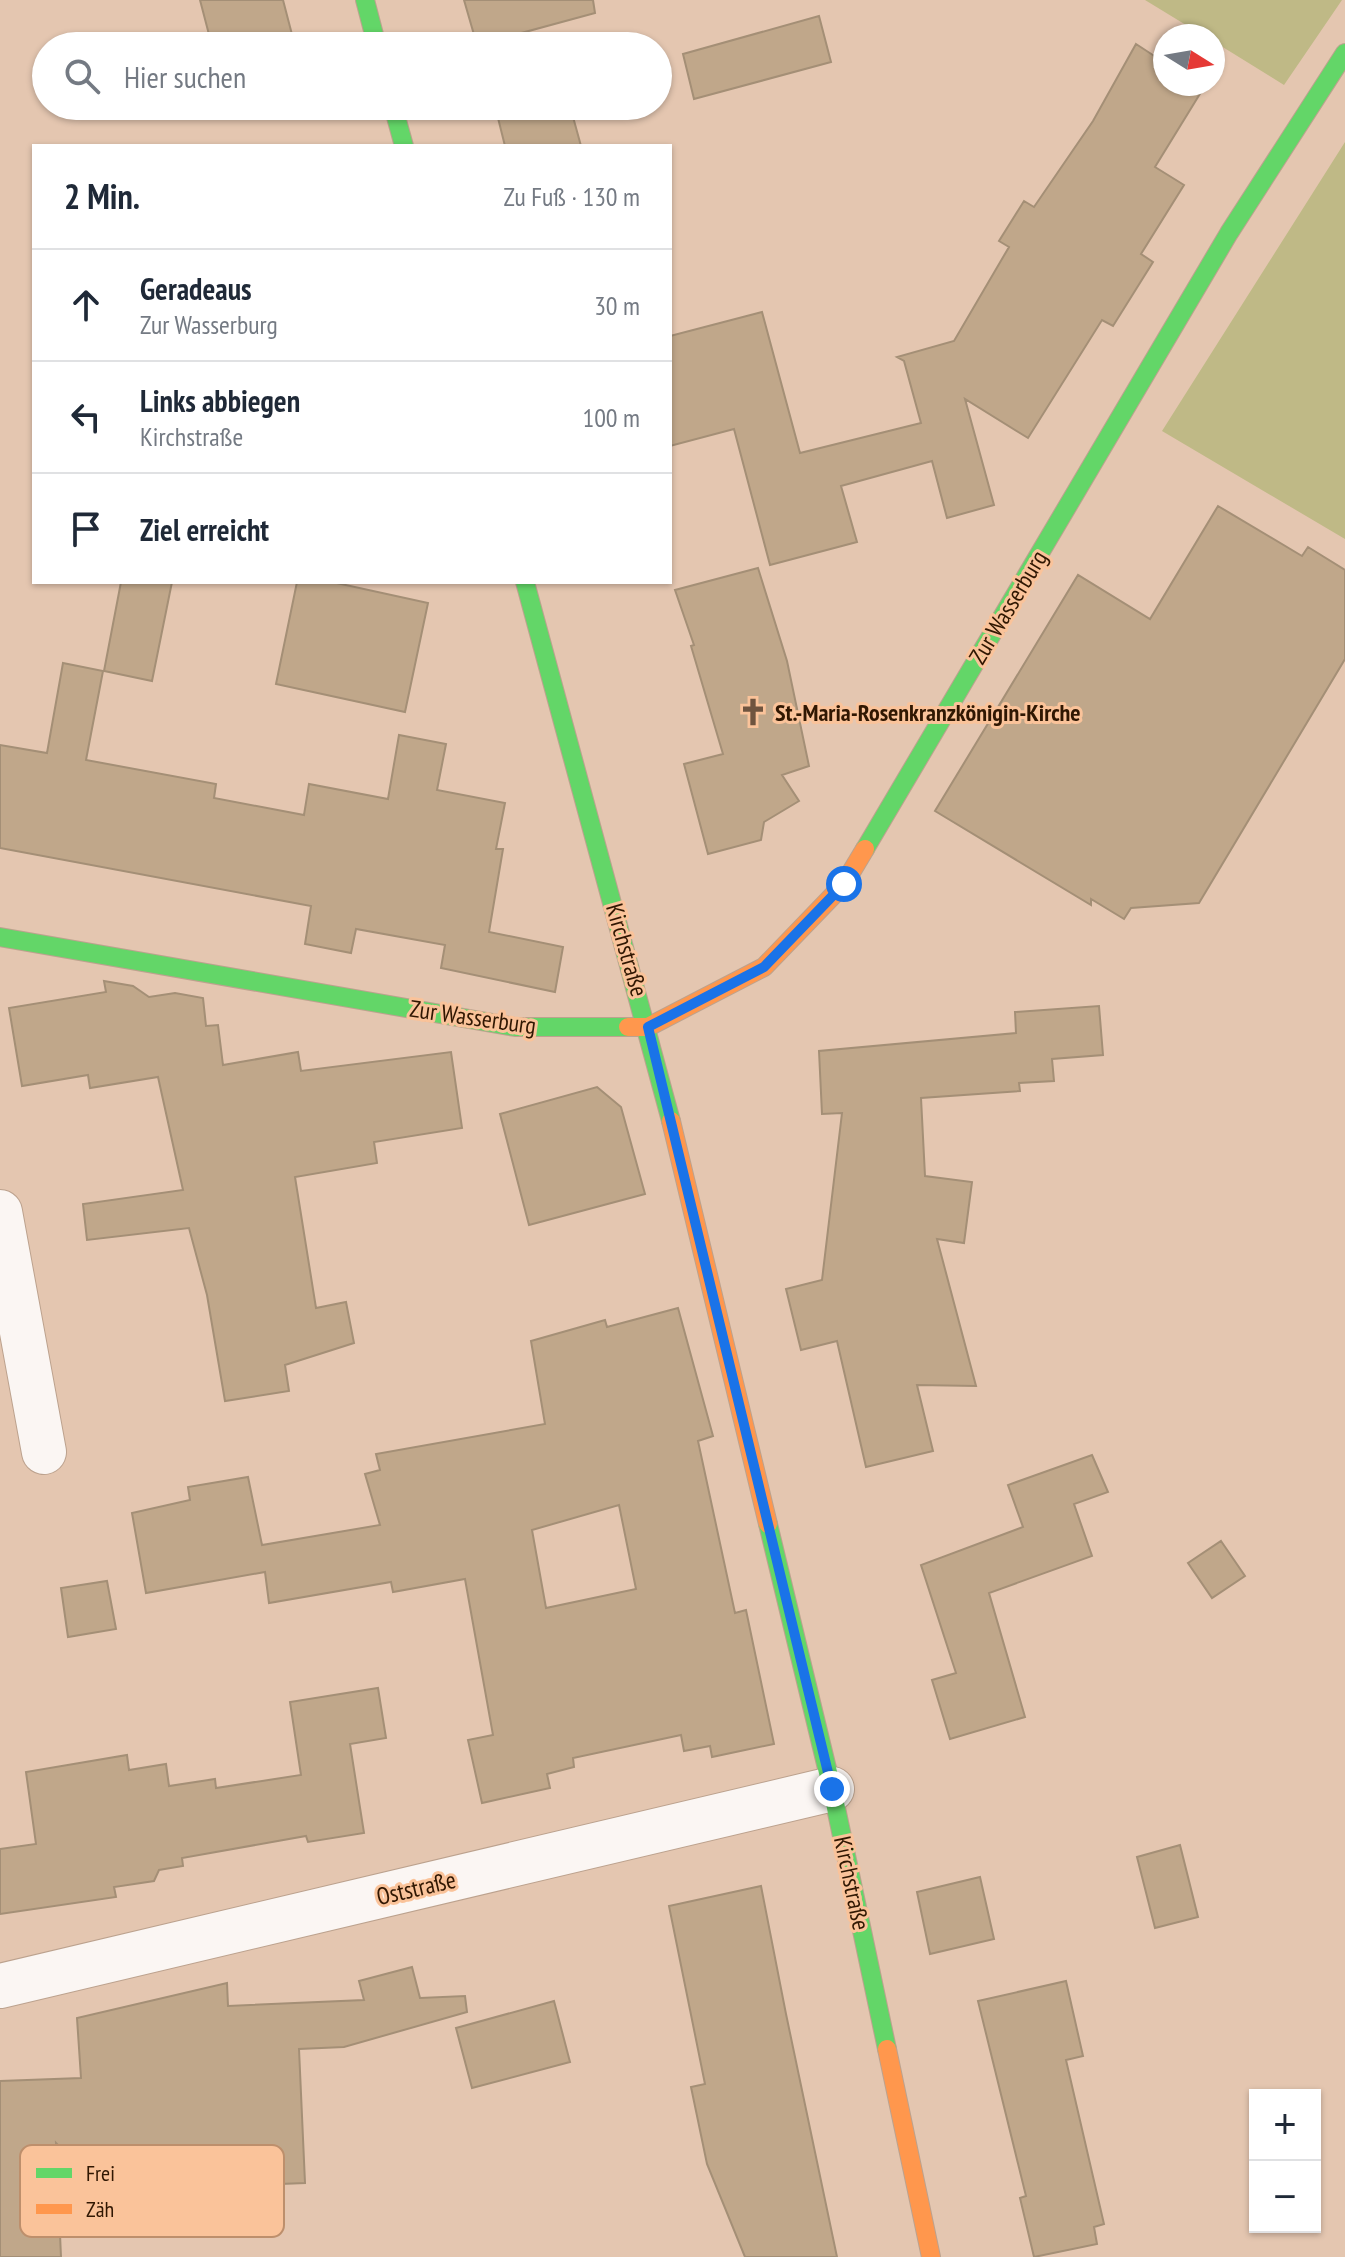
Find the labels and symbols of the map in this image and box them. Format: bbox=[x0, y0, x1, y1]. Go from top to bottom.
north arrow bbox=[1153, 24, 1225, 96]
street label: Zur Wasserburg bbox=[962, 544, 1054, 670]
church icon: St.-Maria-Rosenkranzkönigin-Kirche bbox=[738, 697, 768, 727]
place label: St.-Maria-Rosenkranzkönigin-Kirche bbox=[775, 697, 1081, 728]
route start bbox=[826, 866, 862, 902]
street label: Kirchstraße bbox=[599, 900, 655, 1000]
street label: Zur Wasserburg bbox=[408, 993, 538, 1041]
route end bbox=[814, 1771, 850, 1807]
street label: Kirchstraße bbox=[827, 1833, 877, 1933]
street label: Oststraße bbox=[373, 1864, 459, 1912]
legend bbox=[20, 2145, 284, 2237]
text: Frei bbox=[86, 2159, 115, 2187]
text: Zäh bbox=[86, 2195, 114, 2223]

